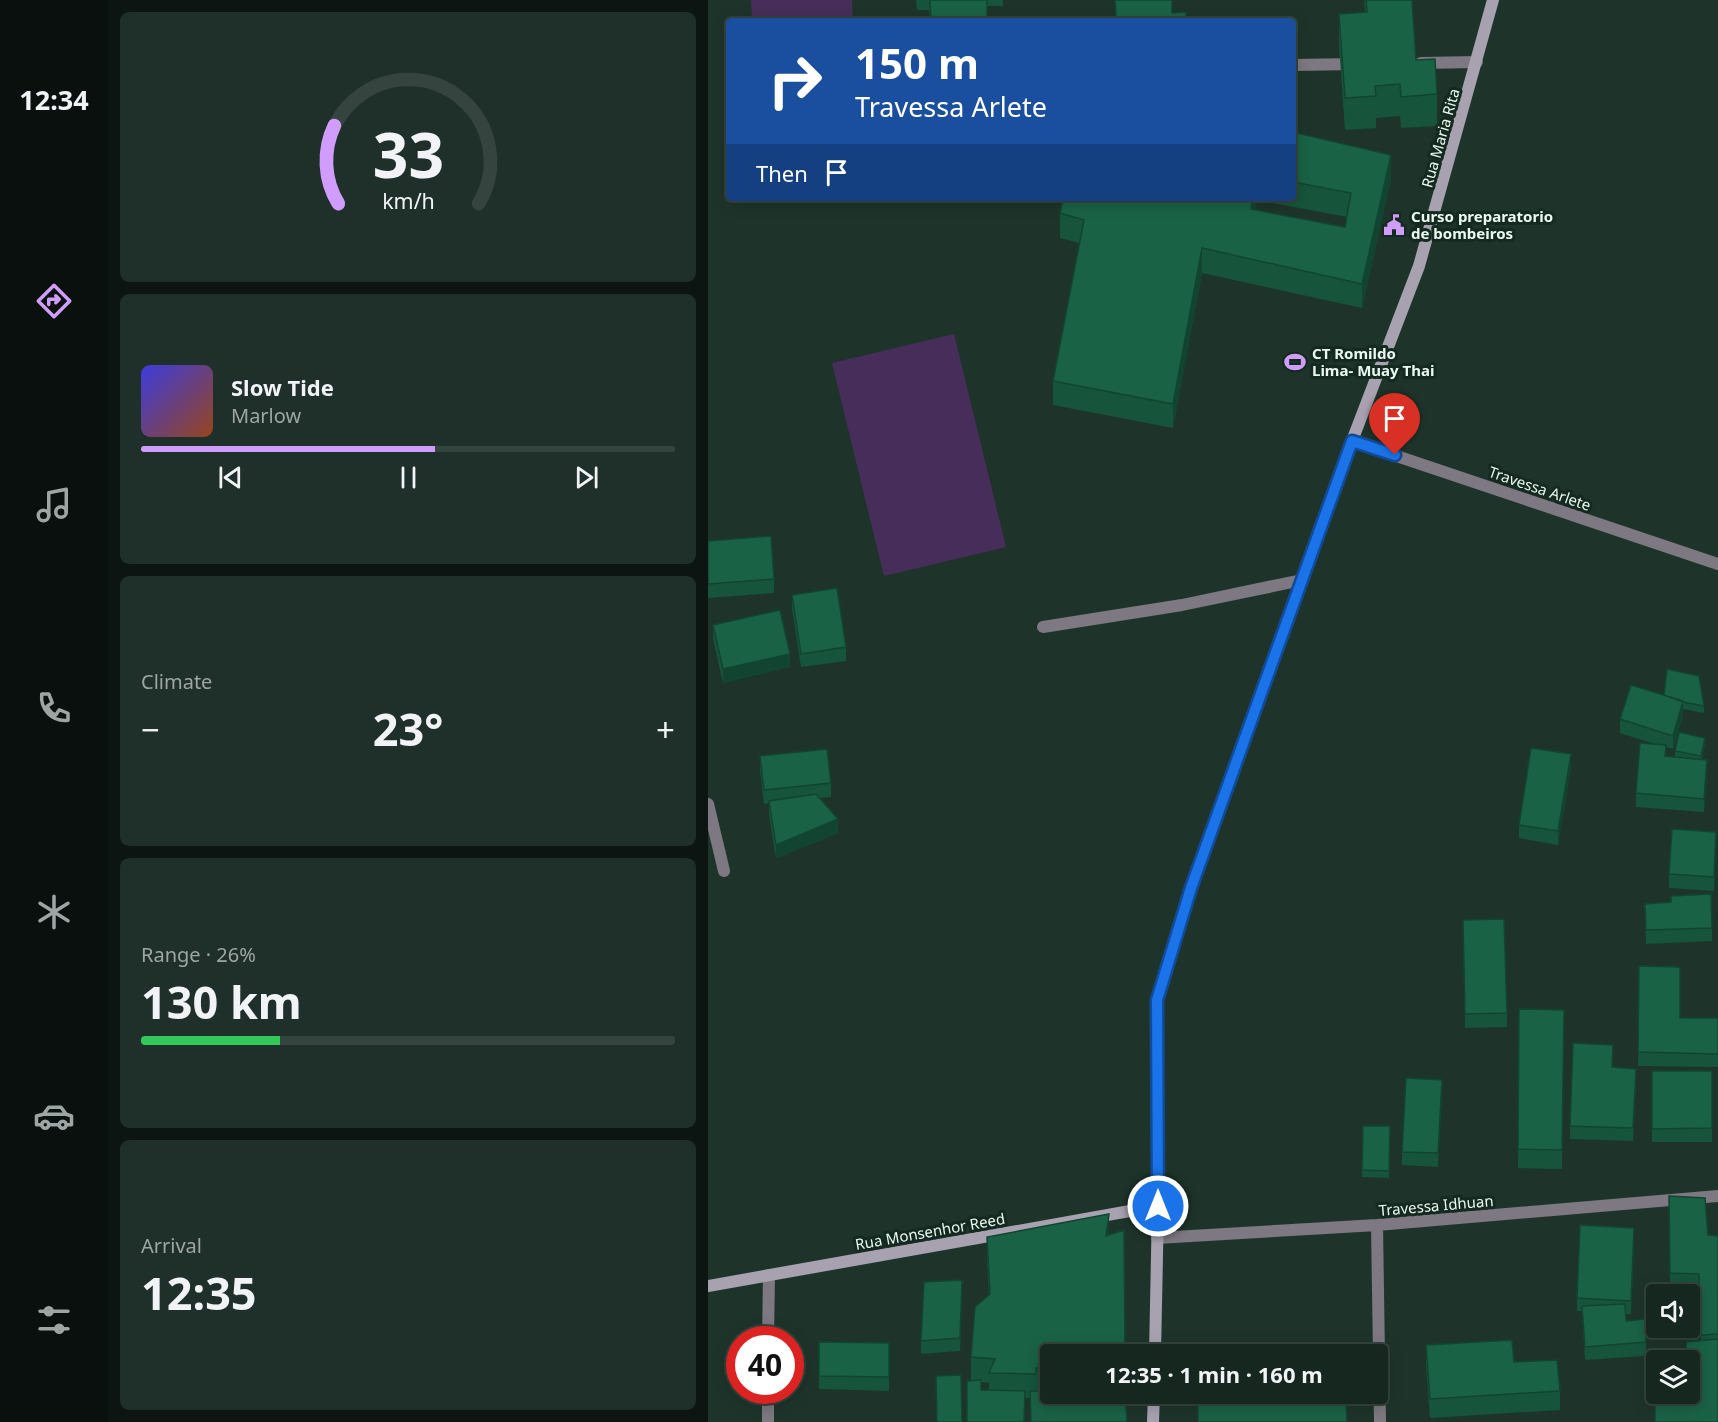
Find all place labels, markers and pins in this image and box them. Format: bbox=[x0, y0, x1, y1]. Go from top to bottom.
place label: Curso preparatorio de bombeiros bbox=[1411, 206, 1553, 243]
public building icon: Curso preparatorio de bombeiros bbox=[1382, 213, 1406, 237]
place label: CT Romildo Lima- Muay Thai bbox=[1312, 343, 1434, 380]
sports icon: CT Romildo Lima- Muay Thai bbox=[1283, 350, 1307, 374]
pin bbox=[1369, 393, 1420, 455]

